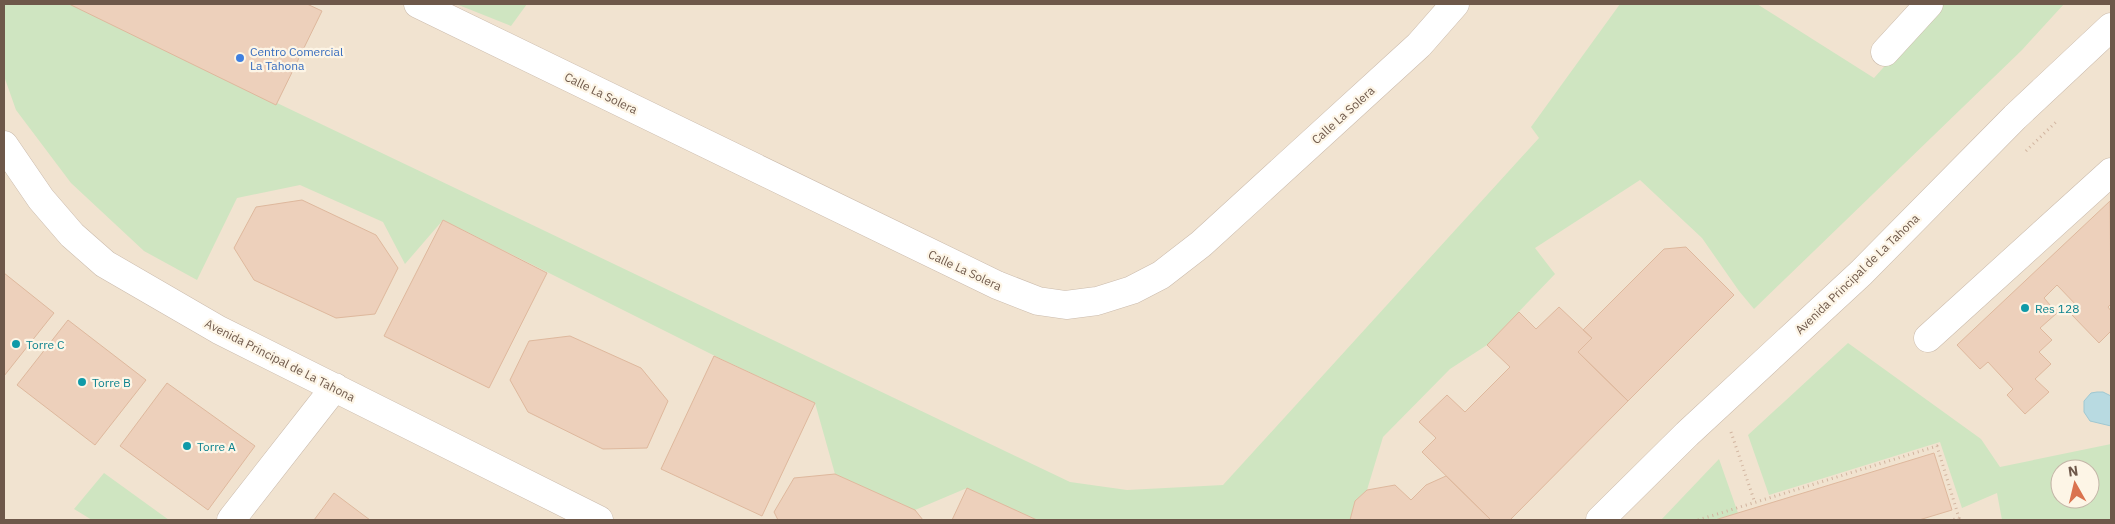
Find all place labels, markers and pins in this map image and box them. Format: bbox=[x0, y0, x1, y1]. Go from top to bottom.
place label: Centro Comercial La Tahona bbox=[250, 44, 343, 73]
marker: Centro Comercial La Tahona bbox=[234, 52, 246, 64]
place label: Res 128 bbox=[2035, 301, 2079, 316]
marker: Res 128 bbox=[2019, 302, 2031, 314]
place label: Torre C bbox=[26, 337, 65, 352]
marker: Torre C bbox=[10, 338, 22, 350]
place label: Torre B bbox=[92, 375, 131, 390]
marker: Torre B bbox=[76, 376, 88, 388]
place label: Torre A bbox=[197, 439, 236, 454]
marker: Torre A bbox=[181, 440, 193, 452]

